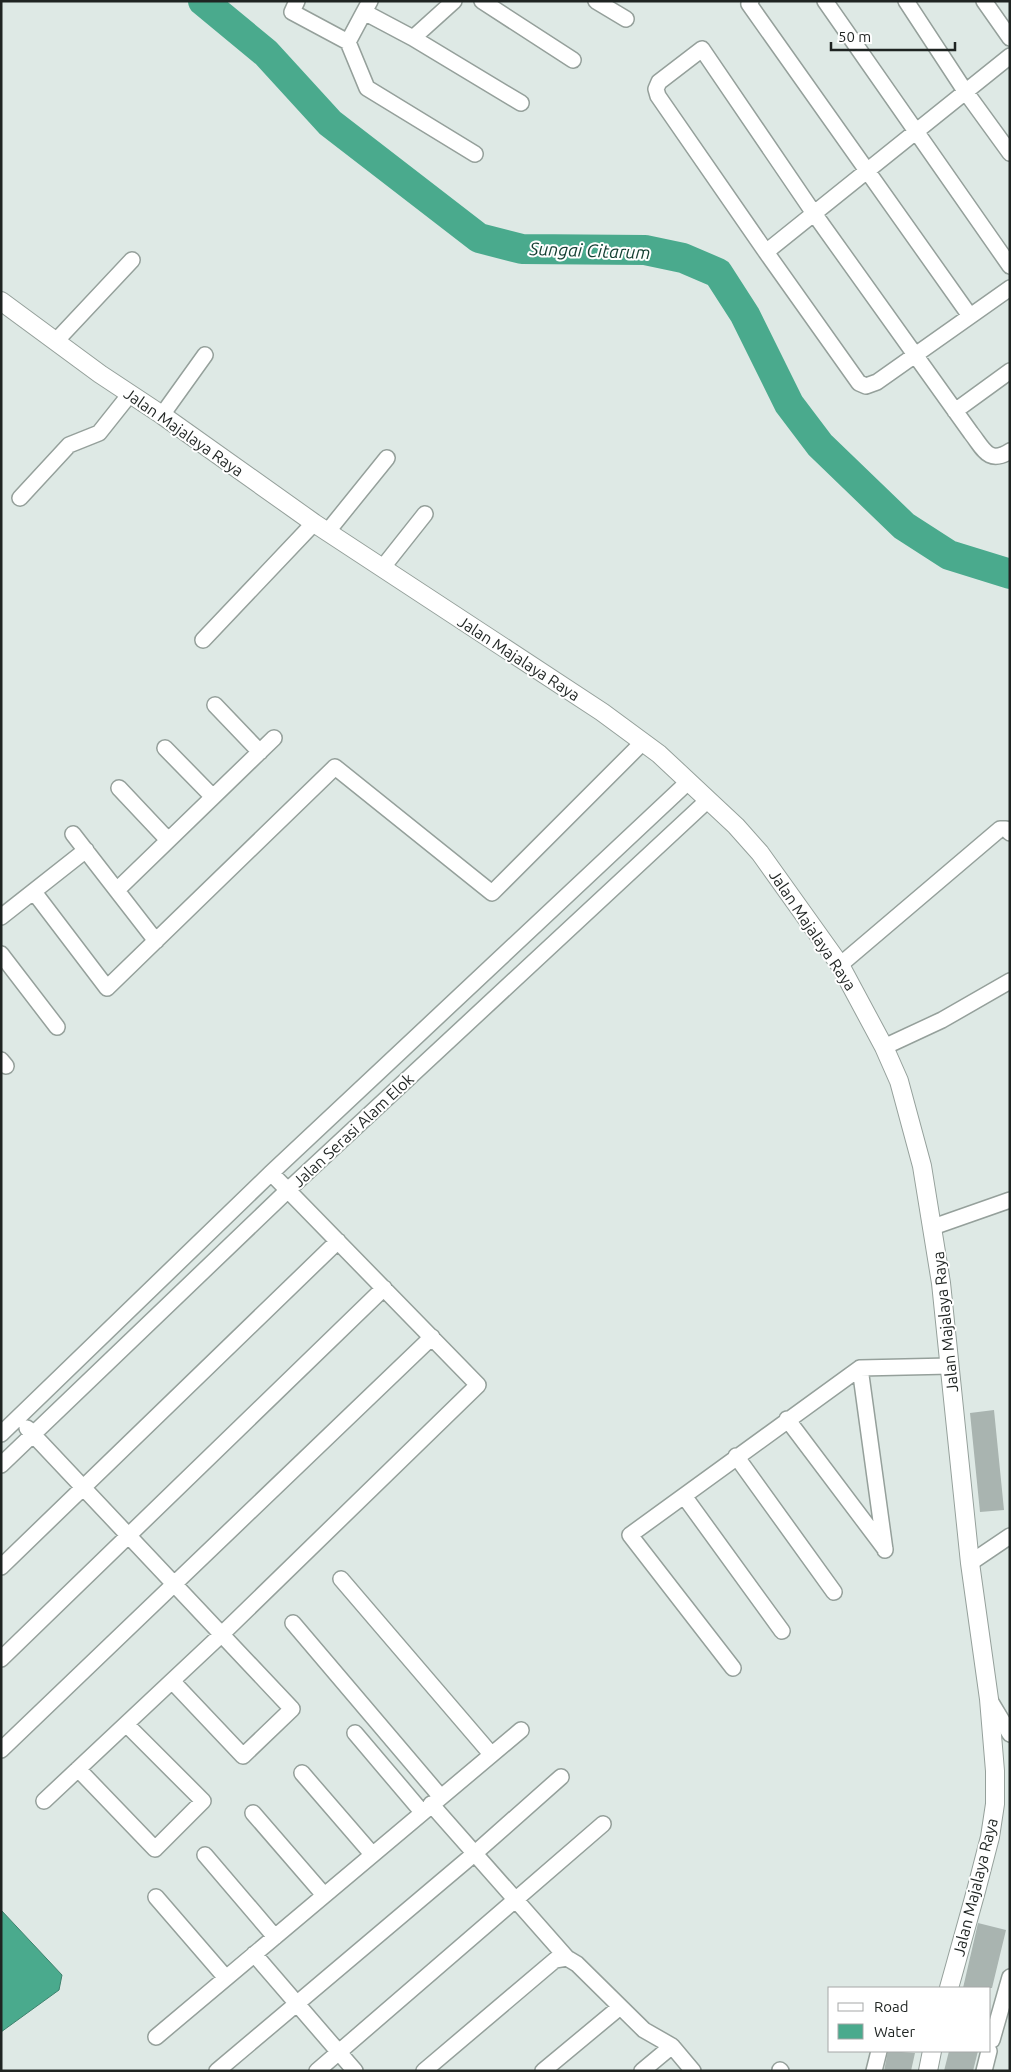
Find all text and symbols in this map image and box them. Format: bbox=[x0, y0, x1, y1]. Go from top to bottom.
scale bar bbox=[831, 20, 955, 52]
text: 50 m bbox=[838, 28, 871, 45]
water label: Sungai Citarum bbox=[528, 238, 651, 262]
street label: Jalan Majalaya Raya bbox=[121, 384, 247, 480]
street label: Jalan Majalaya Raya bbox=[455, 612, 583, 704]
street label: Jalan Majalaya Raya bbox=[766, 866, 860, 994]
street label: Jalan Serasi Alam Elok bbox=[289, 1069, 417, 1191]
street label: Jalan Majalaya Raya bbox=[929, 1251, 961, 1393]
street label: Jalan Majalaya Raya bbox=[949, 1816, 1001, 1958]
legend bbox=[828, 1987, 991, 2052]
text: Road bbox=[874, 1998, 909, 2015]
text: Water bbox=[874, 2023, 915, 2040]

